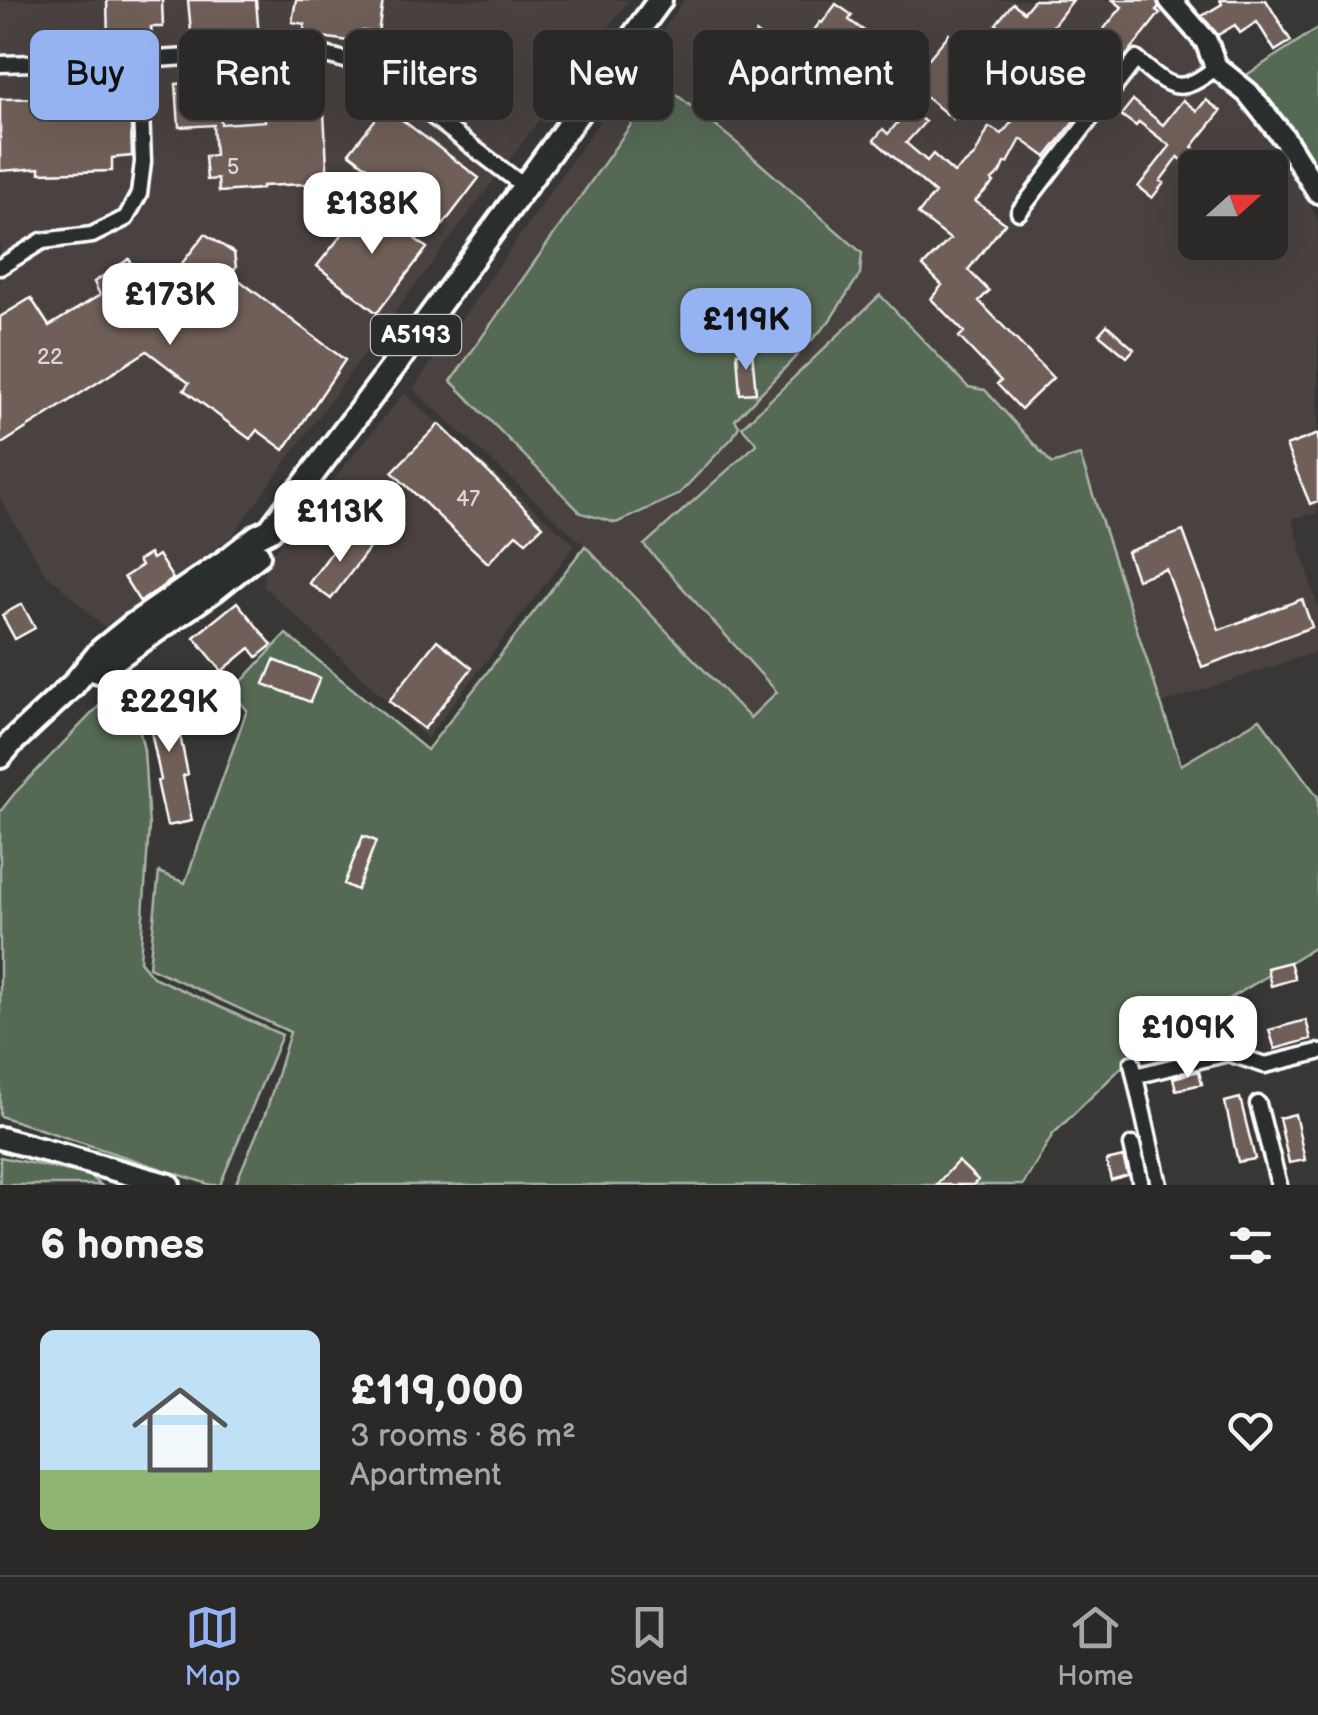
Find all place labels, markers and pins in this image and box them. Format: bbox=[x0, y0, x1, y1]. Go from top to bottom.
pin: £138K bbox=[302, 172, 442, 257]
pin: £173K bbox=[100, 263, 240, 348]
pin: £119K bbox=[676, 288, 816, 373]
pin: £113K bbox=[270, 480, 410, 565]
pin: £229K bbox=[99, 670, 239, 755]
pin: £109K bbox=[1118, 996, 1258, 1081]

